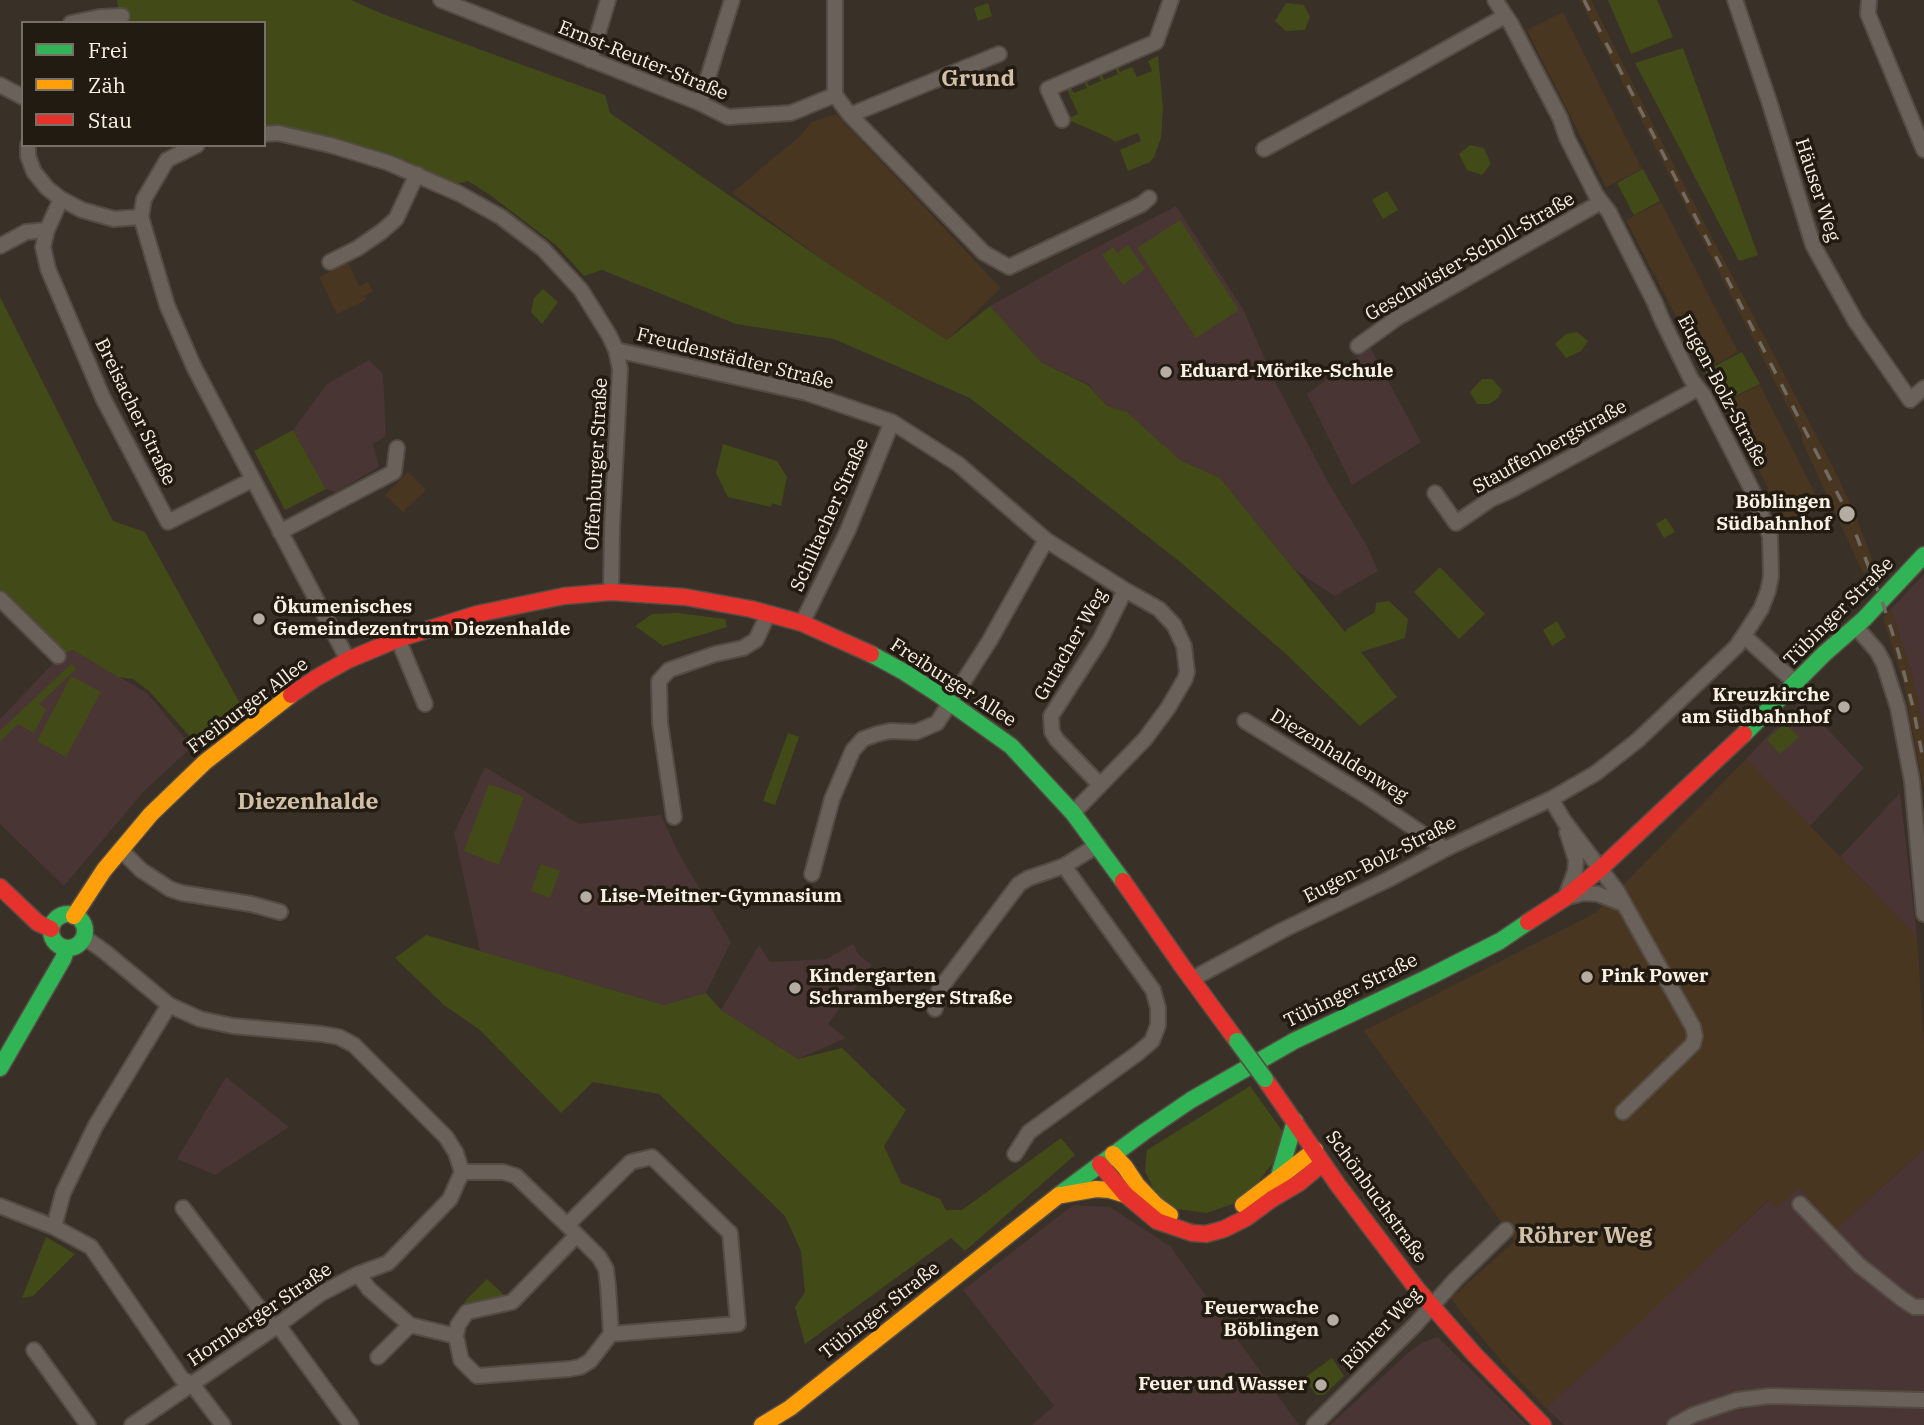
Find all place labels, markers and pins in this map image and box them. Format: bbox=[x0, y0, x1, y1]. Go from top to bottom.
place label: Eduard-Mörike-Schule bbox=[1180, 361, 1394, 383]
marker: Eduard-Mörike-Schule bbox=[1158, 364, 1174, 380]
place label: Böblingen Südbahnhof bbox=[1716, 492, 1831, 536]
marker: Böblingen Südbahnhof bbox=[1837, 504, 1857, 524]
place label: Ökumenisches Gemeindezentrum Diezenhalde bbox=[273, 597, 570, 641]
marker: Ökumenisches Gemeindezentrum Diezenhalde bbox=[251, 611, 267, 627]
place label: Kreuzkirche am Südbahnhof bbox=[1681, 685, 1830, 729]
marker: Kreuzkirche am Südbahnhof bbox=[1836, 699, 1852, 715]
place label: Lise-Meitner-Gymnasium bbox=[600, 886, 842, 908]
marker: Lise-Meitner-Gymnasium bbox=[578, 889, 594, 905]
place label: Kindergarten Schramberger Straße bbox=[809, 966, 1013, 1010]
place label: Pink Power bbox=[1601, 966, 1708, 988]
marker: Pink Power bbox=[1579, 969, 1595, 985]
marker: Kindergarten Schramberger Straße bbox=[787, 980, 803, 996]
place label: Feuerwache Böblingen bbox=[1204, 1298, 1319, 1342]
marker: Feuerwache Böblingen bbox=[1325, 1312, 1341, 1328]
place label: Feuer und Wasser bbox=[1138, 1374, 1307, 1396]
marker: Feuer und Wasser bbox=[1313, 1377, 1329, 1393]

